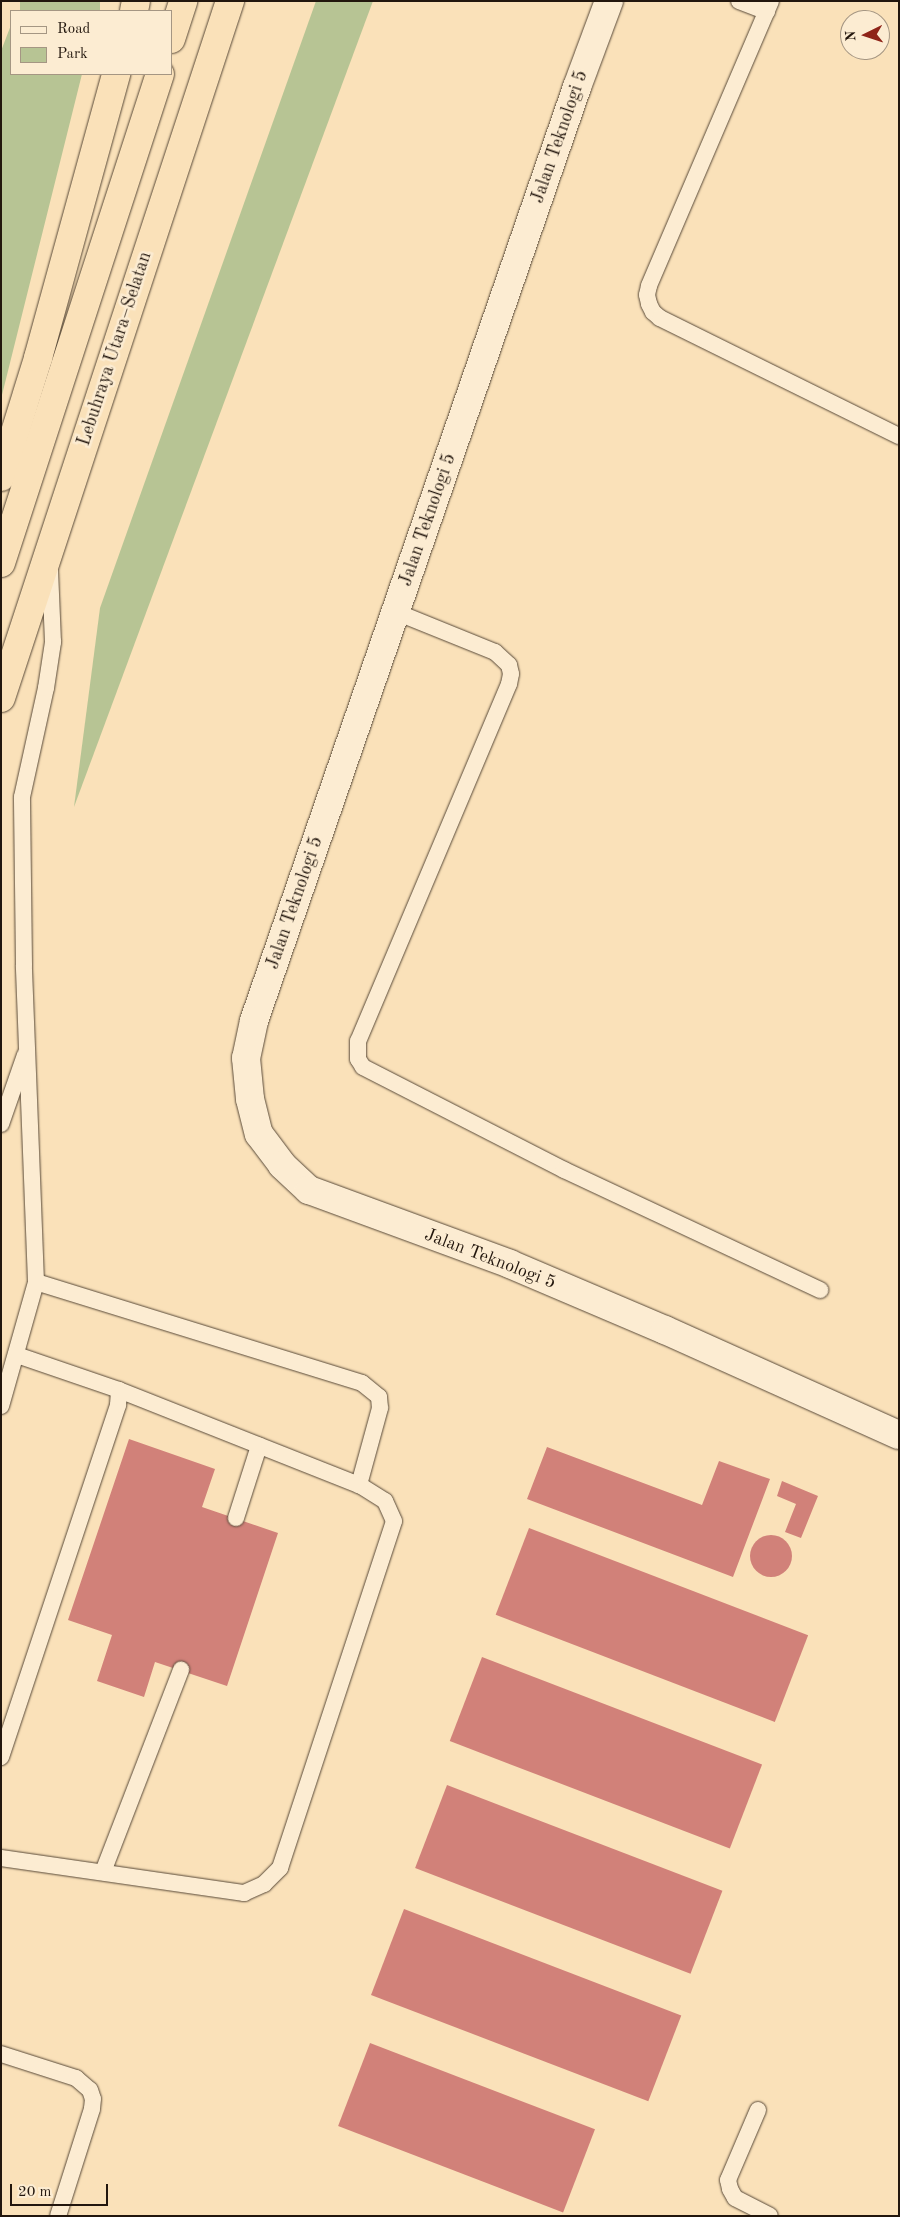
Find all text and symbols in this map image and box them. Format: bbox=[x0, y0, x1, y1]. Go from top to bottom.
legend bbox=[10, 10, 172, 75]
north arrow bbox=[840, 10, 890, 60]
text: Road bbox=[57, 22, 90, 37]
text: N bbox=[844, 30, 858, 42]
text: Park bbox=[57, 47, 88, 62]
street label: Jalan Teknologi 5 bbox=[527, 68, 593, 206]
street label: Lebuhraya Utara–Selatan bbox=[73, 249, 157, 449]
street label: Jalan Teknologi 5 bbox=[395, 451, 461, 589]
street label: Jalan Teknologi 5 bbox=[262, 834, 328, 972]
street label: Jalan Teknologi 5 bbox=[421, 1224, 559, 1294]
scale bar bbox=[12, 2174, 110, 2206]
text: 20 m bbox=[18, 2185, 52, 2200]

